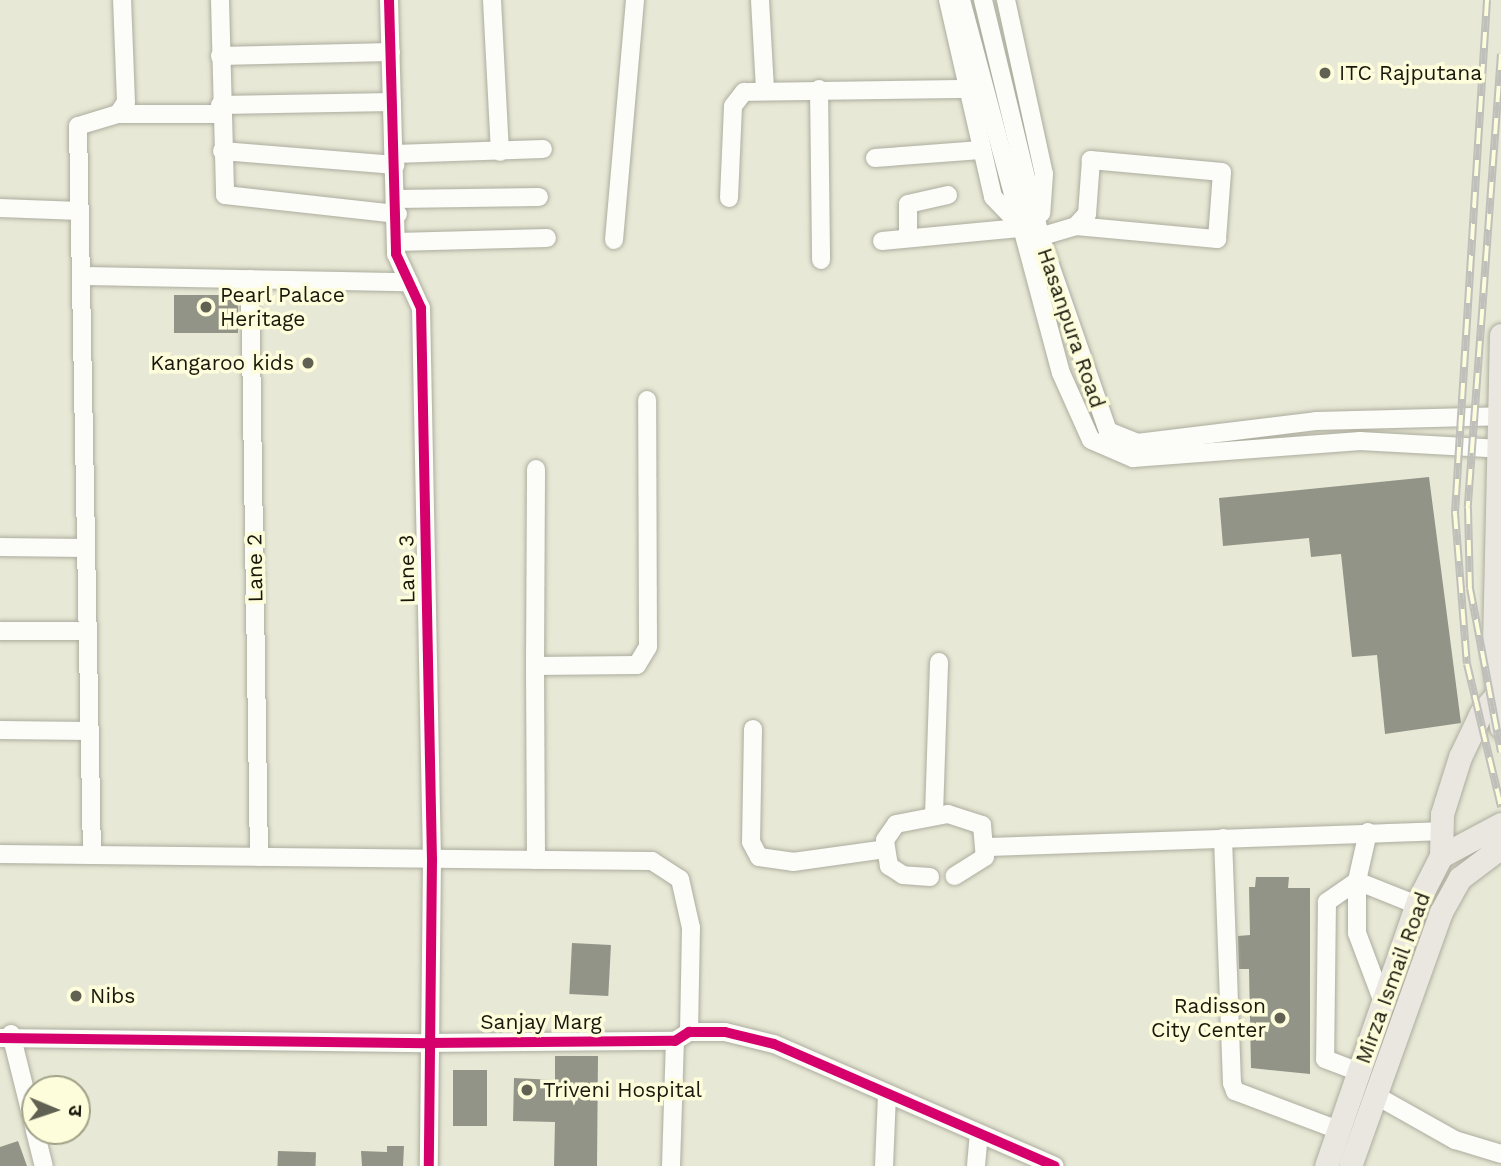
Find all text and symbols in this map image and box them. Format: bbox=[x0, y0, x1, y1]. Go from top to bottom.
place label: ITC Rajputana bbox=[1339, 60, 1482, 86]
marker: ITC Rajputana bbox=[1317, 65, 1333, 81]
street label: Hasanpura Road bbox=[1032, 245, 1110, 411]
place label: Pearl Palace Heritage bbox=[220, 282, 346, 332]
marker: Pearl Palace Heritage bbox=[198, 299, 214, 315]
place label: Kangaroo kids bbox=[150, 350, 294, 376]
marker: Kangaroo kids bbox=[300, 355, 316, 371]
street label: Lane 2 bbox=[242, 533, 268, 603]
street label: Lane 3 bbox=[394, 534, 420, 604]
street label: Mirza Ismail Road bbox=[1350, 888, 1436, 1068]
place label: Nibs bbox=[90, 983, 135, 1009]
marker: Nibs bbox=[68, 988, 84, 1004]
place label: Radisson City Center bbox=[1150, 993, 1266, 1043]
street label: Sanjay Marg bbox=[480, 1009, 602, 1035]
marker: Radisson City Center bbox=[1272, 1010, 1288, 1026]
north arrow bbox=[21, 1075, 91, 1145]
place label: Triveni Hospital bbox=[543, 1077, 702, 1103]
marker: Triveni Hospital bbox=[517, 1080, 537, 1100]
text: उ bbox=[64, 1105, 87, 1117]

